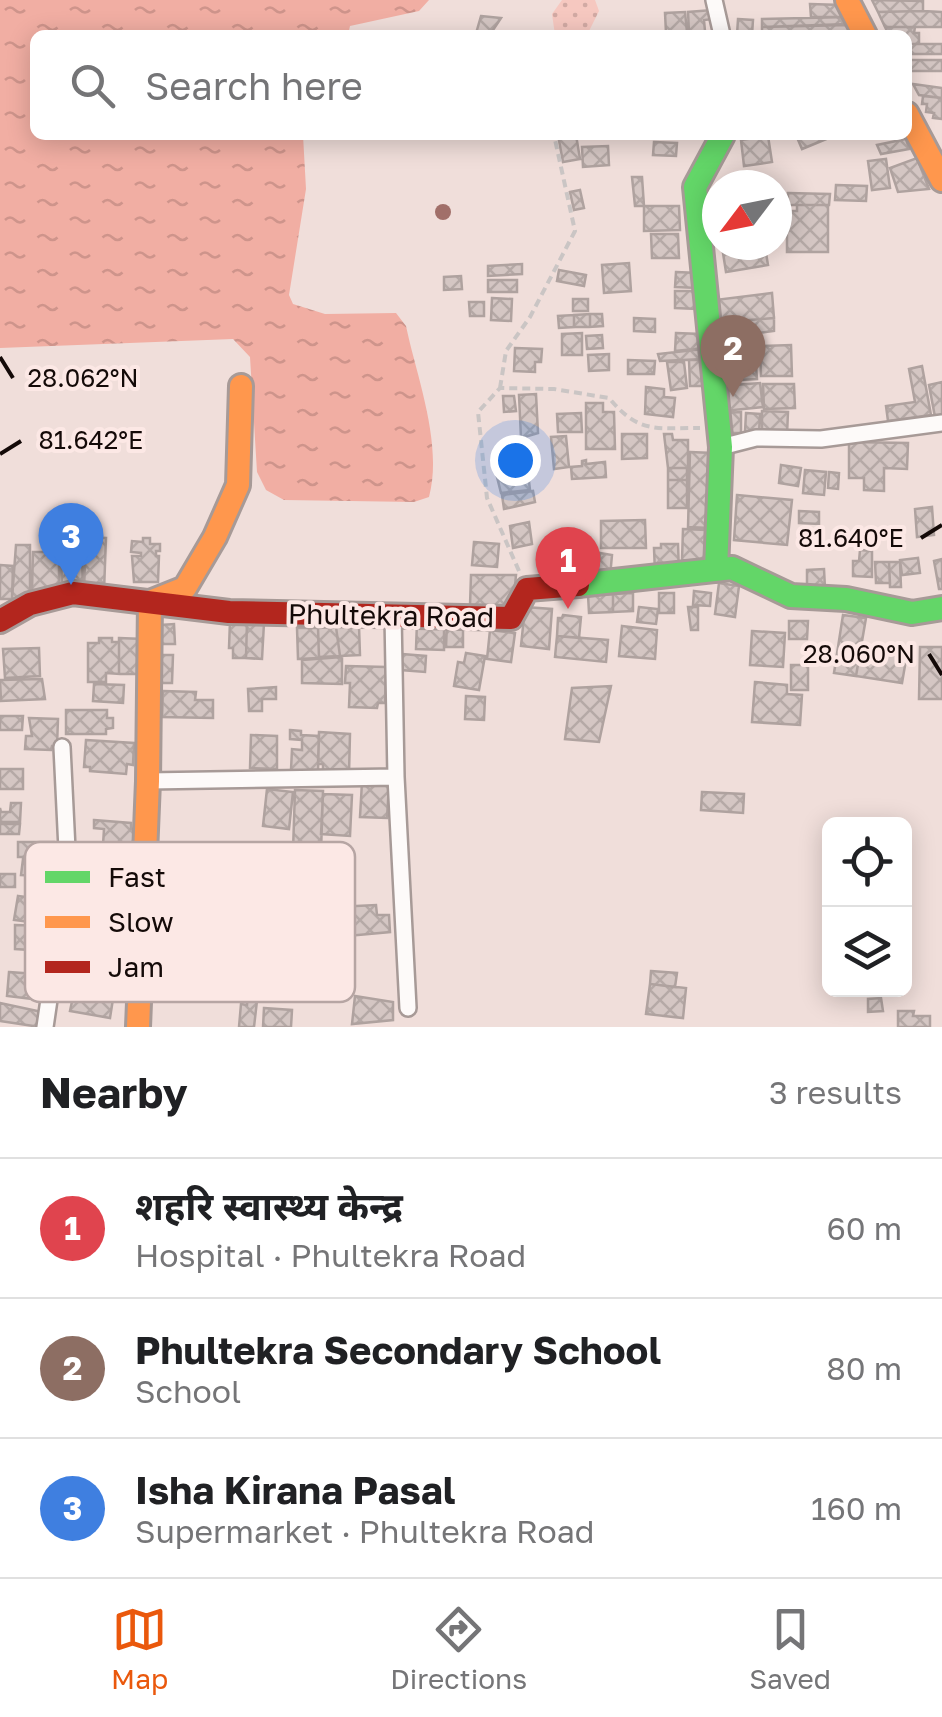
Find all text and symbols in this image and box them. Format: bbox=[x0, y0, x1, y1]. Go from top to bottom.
search box bbox=[30, 30, 912, 140]
icon: search bbox=[65, 58, 120, 113]
text: Search here bbox=[145, 63, 363, 108]
north arrow bbox=[702, 170, 792, 260]
pin: 2 bbox=[700, 314, 766, 397]
text: 28.062°N bbox=[27, 362, 139, 393]
text: 81.642°E bbox=[39, 424, 143, 455]
your location bbox=[490, 435, 541, 486]
pin: 3 bbox=[38, 502, 104, 585]
text: 81.640°E bbox=[798, 522, 904, 553]
pin: 1 bbox=[536, 526, 600, 609]
street label: Phultekra Road bbox=[288, 597, 494, 633]
text: 28.060°N bbox=[803, 638, 915, 669]
map controls bbox=[822, 817, 912, 997]
button: locate bbox=[822, 817, 912, 907]
legend bbox=[25, 842, 355, 1002]
text: Fast bbox=[108, 860, 166, 893]
text: Slow bbox=[108, 905, 174, 938]
button: layers bbox=[822, 907, 912, 997]
text: Jam bbox=[108, 950, 164, 983]
text: Nearby bbox=[40, 1067, 188, 1117]
text: 3 results bbox=[769, 1073, 902, 1111]
text: शहरि स्वास्थ्य केन्द्र bbox=[135, 1183, 403, 1228]
text: 1 bbox=[64, 1209, 81, 1247]
text: 60 m bbox=[826, 1209, 902, 1247]
text: Hospital · Phultekra Road bbox=[135, 1236, 526, 1274]
text: Phultekra Secondary School bbox=[135, 1327, 661, 1372]
text: 2 bbox=[63, 1349, 82, 1387]
text: 80 m bbox=[826, 1349, 902, 1387]
text: School bbox=[135, 1372, 241, 1410]
text: Isha Kirana Pasal bbox=[135, 1467, 456, 1512]
text: 3 bbox=[63, 1489, 82, 1527]
text: 160 m bbox=[811, 1489, 902, 1527]
text: Supermarket · Phultekra Road bbox=[135, 1512, 595, 1550]
tab: Map bbox=[111, 1602, 168, 1695]
tab: Directions bbox=[390, 1602, 527, 1695]
tab: Saved bbox=[749, 1602, 831, 1695]

